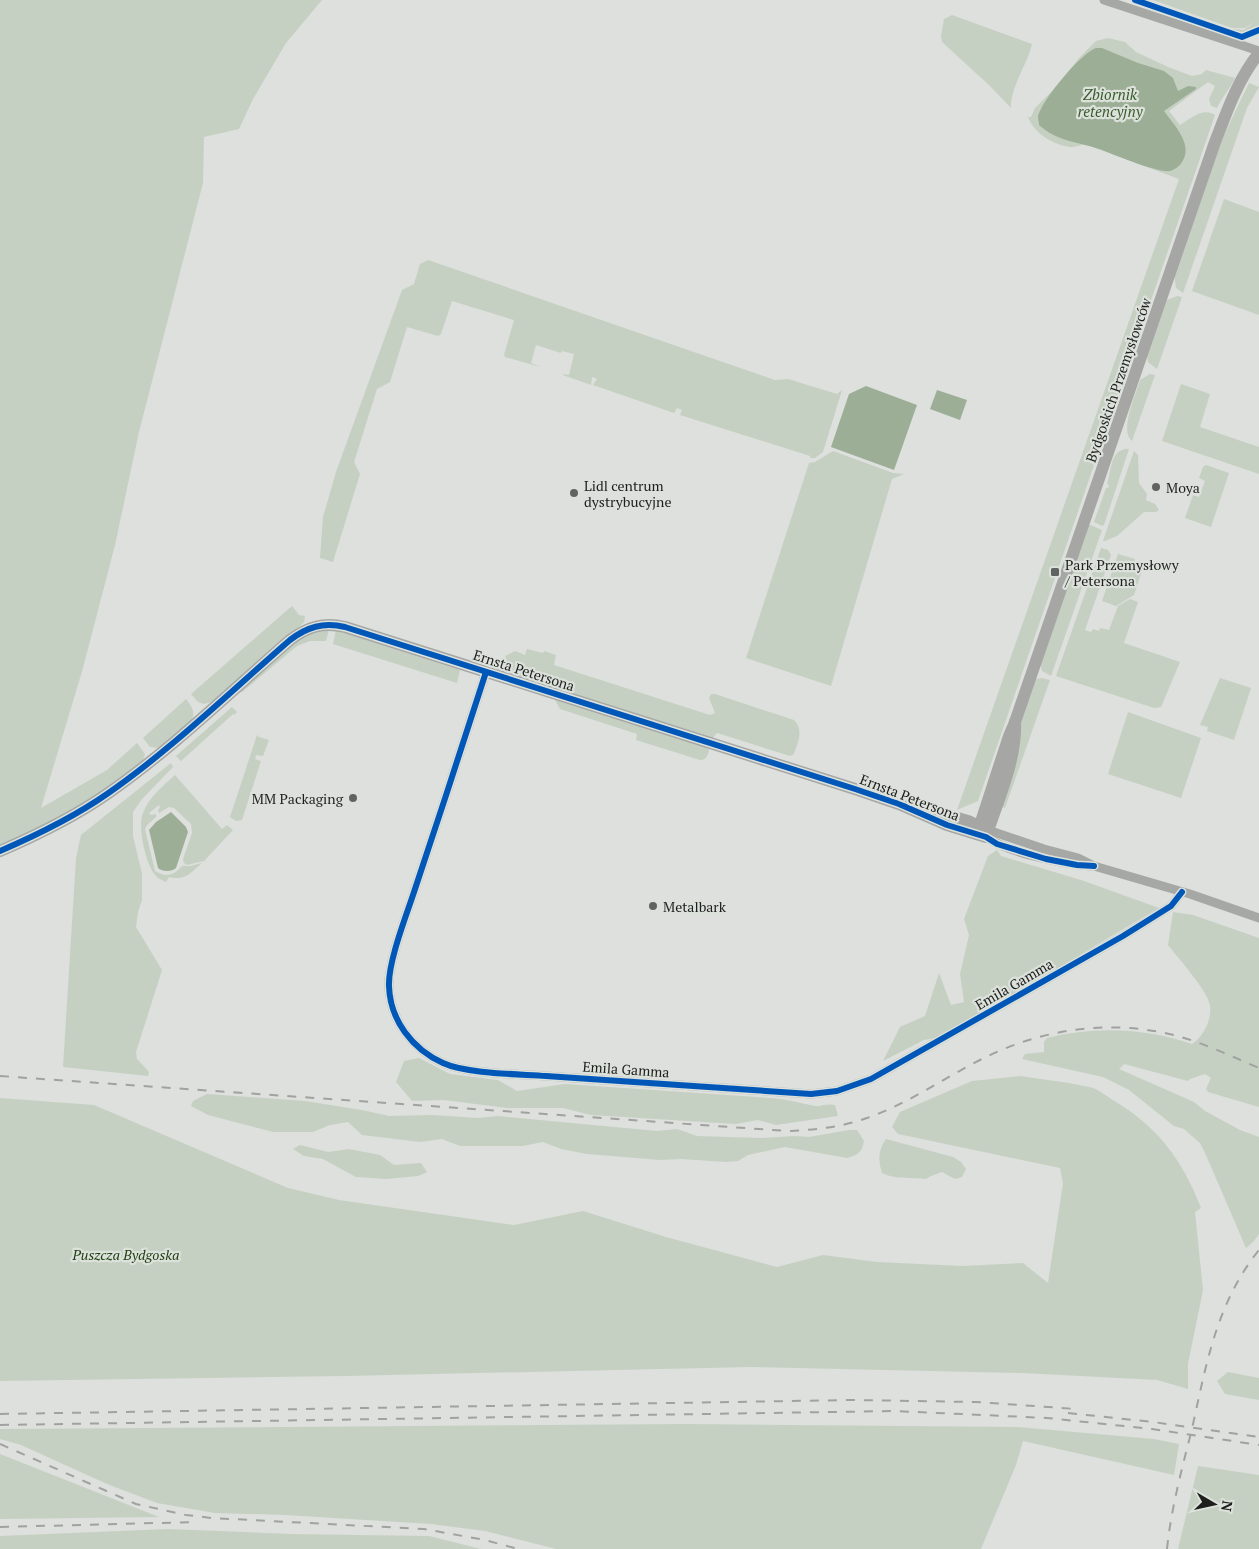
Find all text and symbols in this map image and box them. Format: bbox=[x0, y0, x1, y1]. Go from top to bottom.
water label: Zbiornik retencyjny bbox=[1077, 84, 1144, 121]
street label: Bydgoskich Przemysłowców bbox=[1081, 294, 1155, 465]
place label: Lidl centrum dystrybucyjne bbox=[584, 476, 671, 511]
place label: Moya bbox=[1166, 478, 1200, 497]
marker: Moya bbox=[1150, 481, 1162, 493]
marker: Lidl centrum dystrybucyjne bbox=[568, 487, 580, 499]
place label: Park Przemysłowy / Petersona bbox=[1064, 555, 1180, 590]
marker: Park Przemysłowy / Petersona bbox=[1049, 566, 1061, 578]
street label: Ernsta Petersona bbox=[471, 645, 577, 695]
street label: Ernsta Petersona bbox=[857, 769, 963, 825]
place label: MM Packaging bbox=[252, 789, 344, 808]
marker: MM Packaging bbox=[347, 792, 359, 804]
place label: Metalbark bbox=[663, 897, 727, 916]
marker: Metalbark bbox=[647, 900, 659, 912]
street label: Emila Gamma bbox=[972, 954, 1056, 1014]
street label: Emila Gamma bbox=[582, 1056, 670, 1082]
park label: Puszcza Bydgoska bbox=[72, 1245, 179, 1264]
north arrow bbox=[1189, 1479, 1239, 1529]
text: N bbox=[1217, 1499, 1238, 1513]

